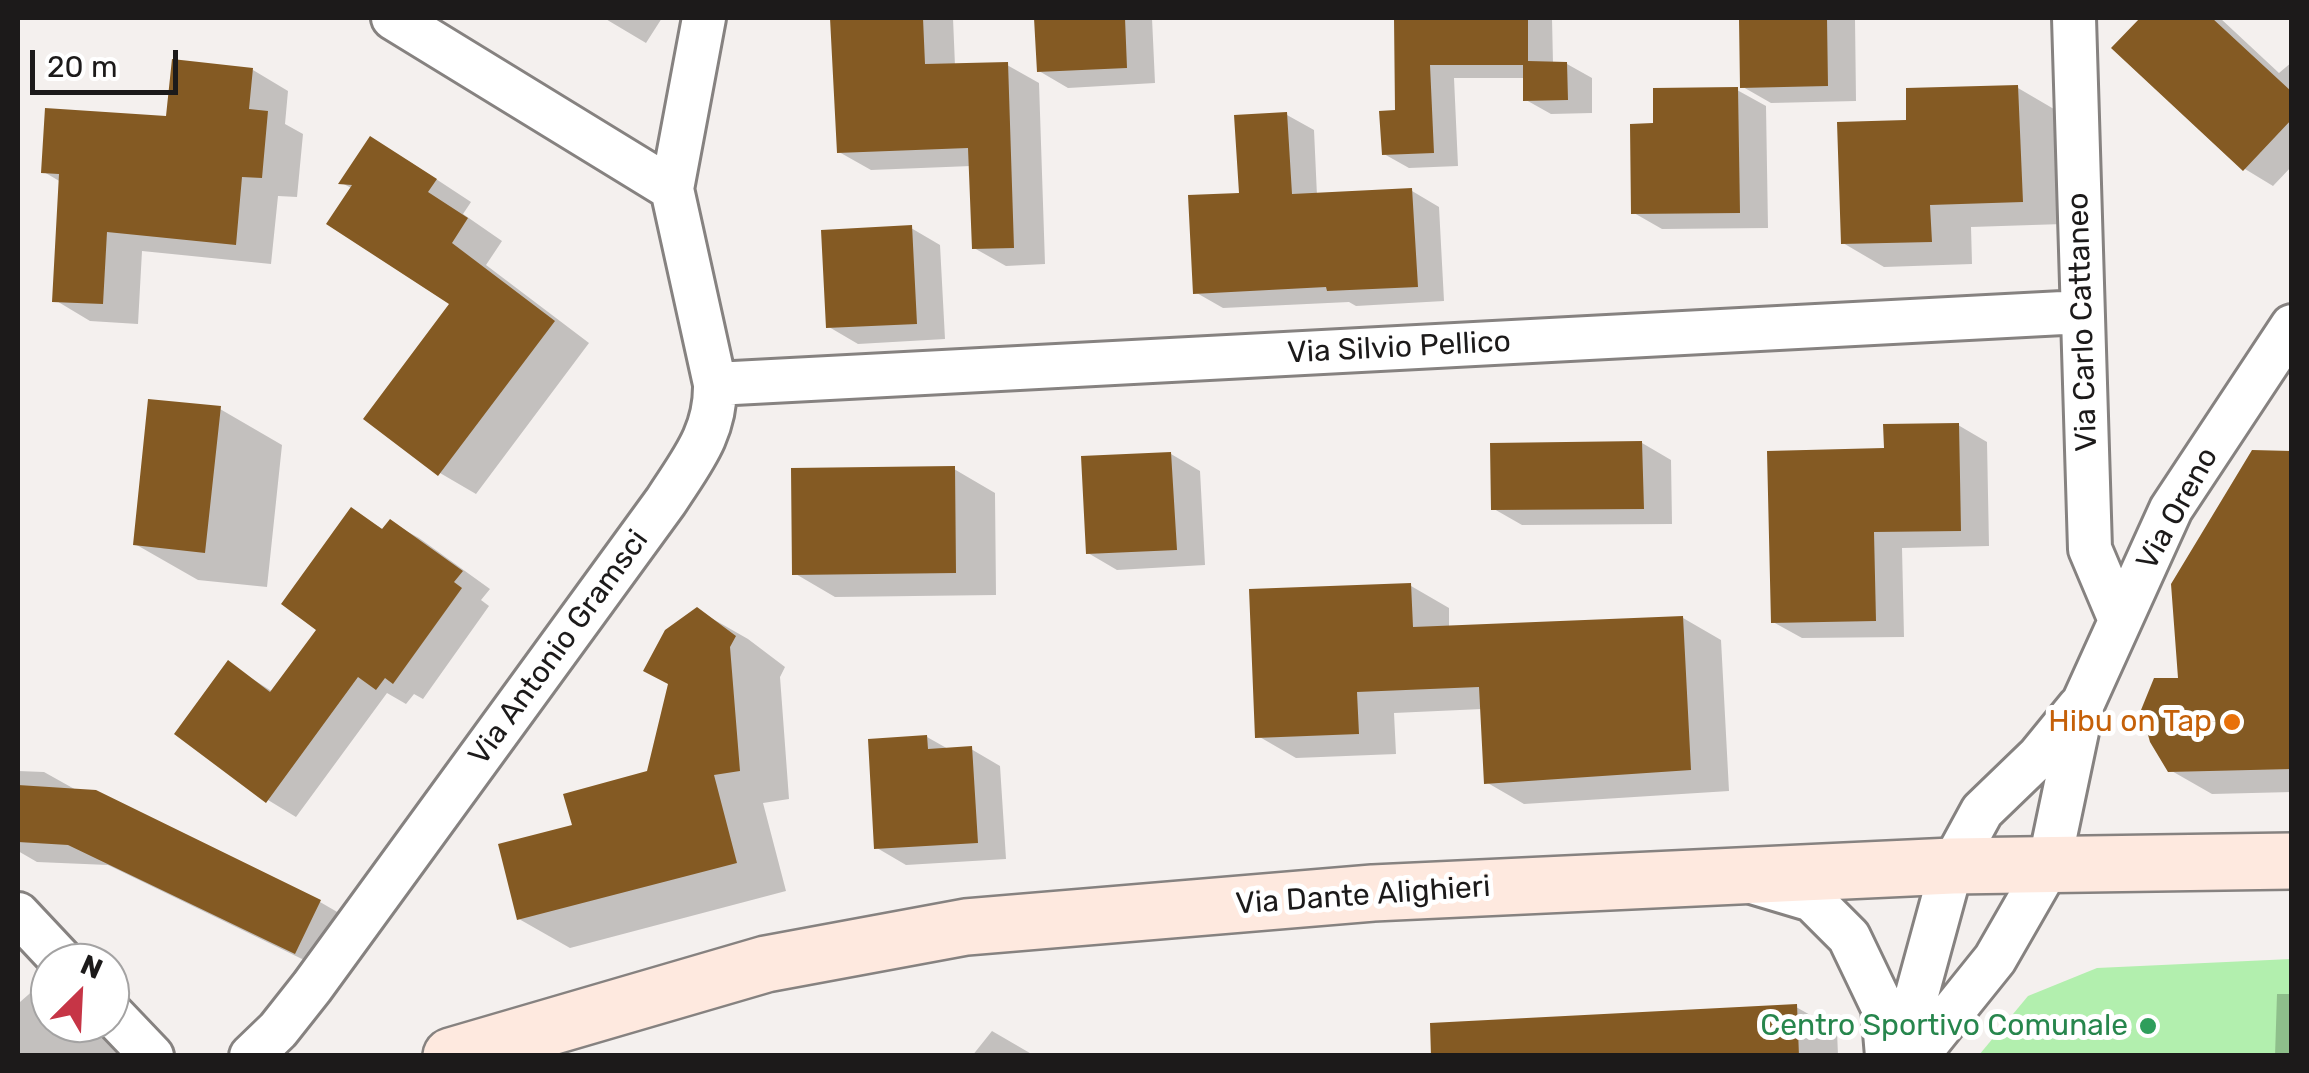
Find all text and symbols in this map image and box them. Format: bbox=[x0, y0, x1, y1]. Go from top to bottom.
scale bar bbox=[35, 30, 182, 92]
text: 20 m bbox=[47, 49, 118, 85]
street label: Via Carlo Cattaneo bbox=[2060, 192, 2106, 452]
street label: Via Silvio Pellico bbox=[1286, 324, 1512, 372]
street label: Via Oreno bbox=[2130, 442, 2226, 576]
street label: Via Antonio Gramsci bbox=[462, 523, 656, 773]
place label: Hibu on Tap bbox=[2048, 704, 2212, 740]
marker: Hibu on Tap bbox=[2221, 711, 2243, 733]
street label: Via Dante Alighieri bbox=[1234, 869, 1492, 923]
north arrow bbox=[30, 943, 130, 1043]
text: N bbox=[76, 948, 107, 986]
place label: Centro Sportivo Comunale bbox=[1760, 1008, 2128, 1044]
marker: Centro Sportivo Comunale bbox=[2137, 1015, 2159, 1037]

